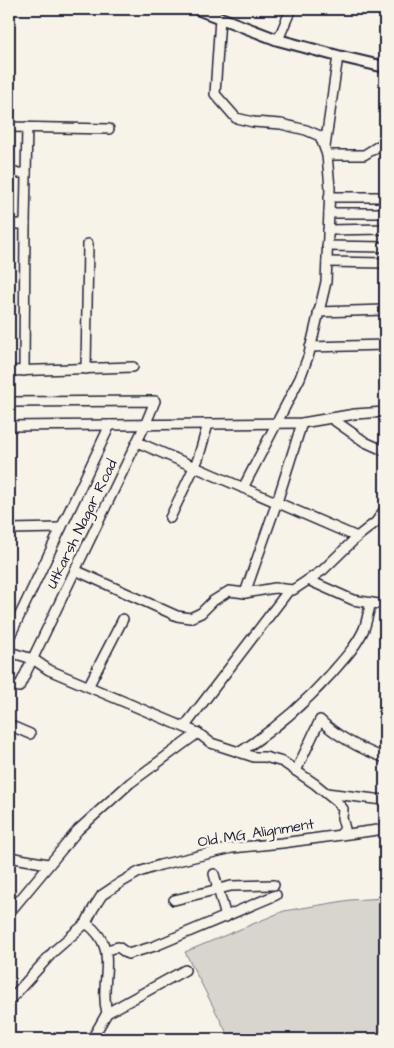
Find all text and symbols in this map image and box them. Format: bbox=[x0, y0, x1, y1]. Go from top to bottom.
street label: Utkarsh Nagar Road bbox=[41, 455, 124, 593]
street label: Old MG Alignment bbox=[196, 813, 316, 854]

